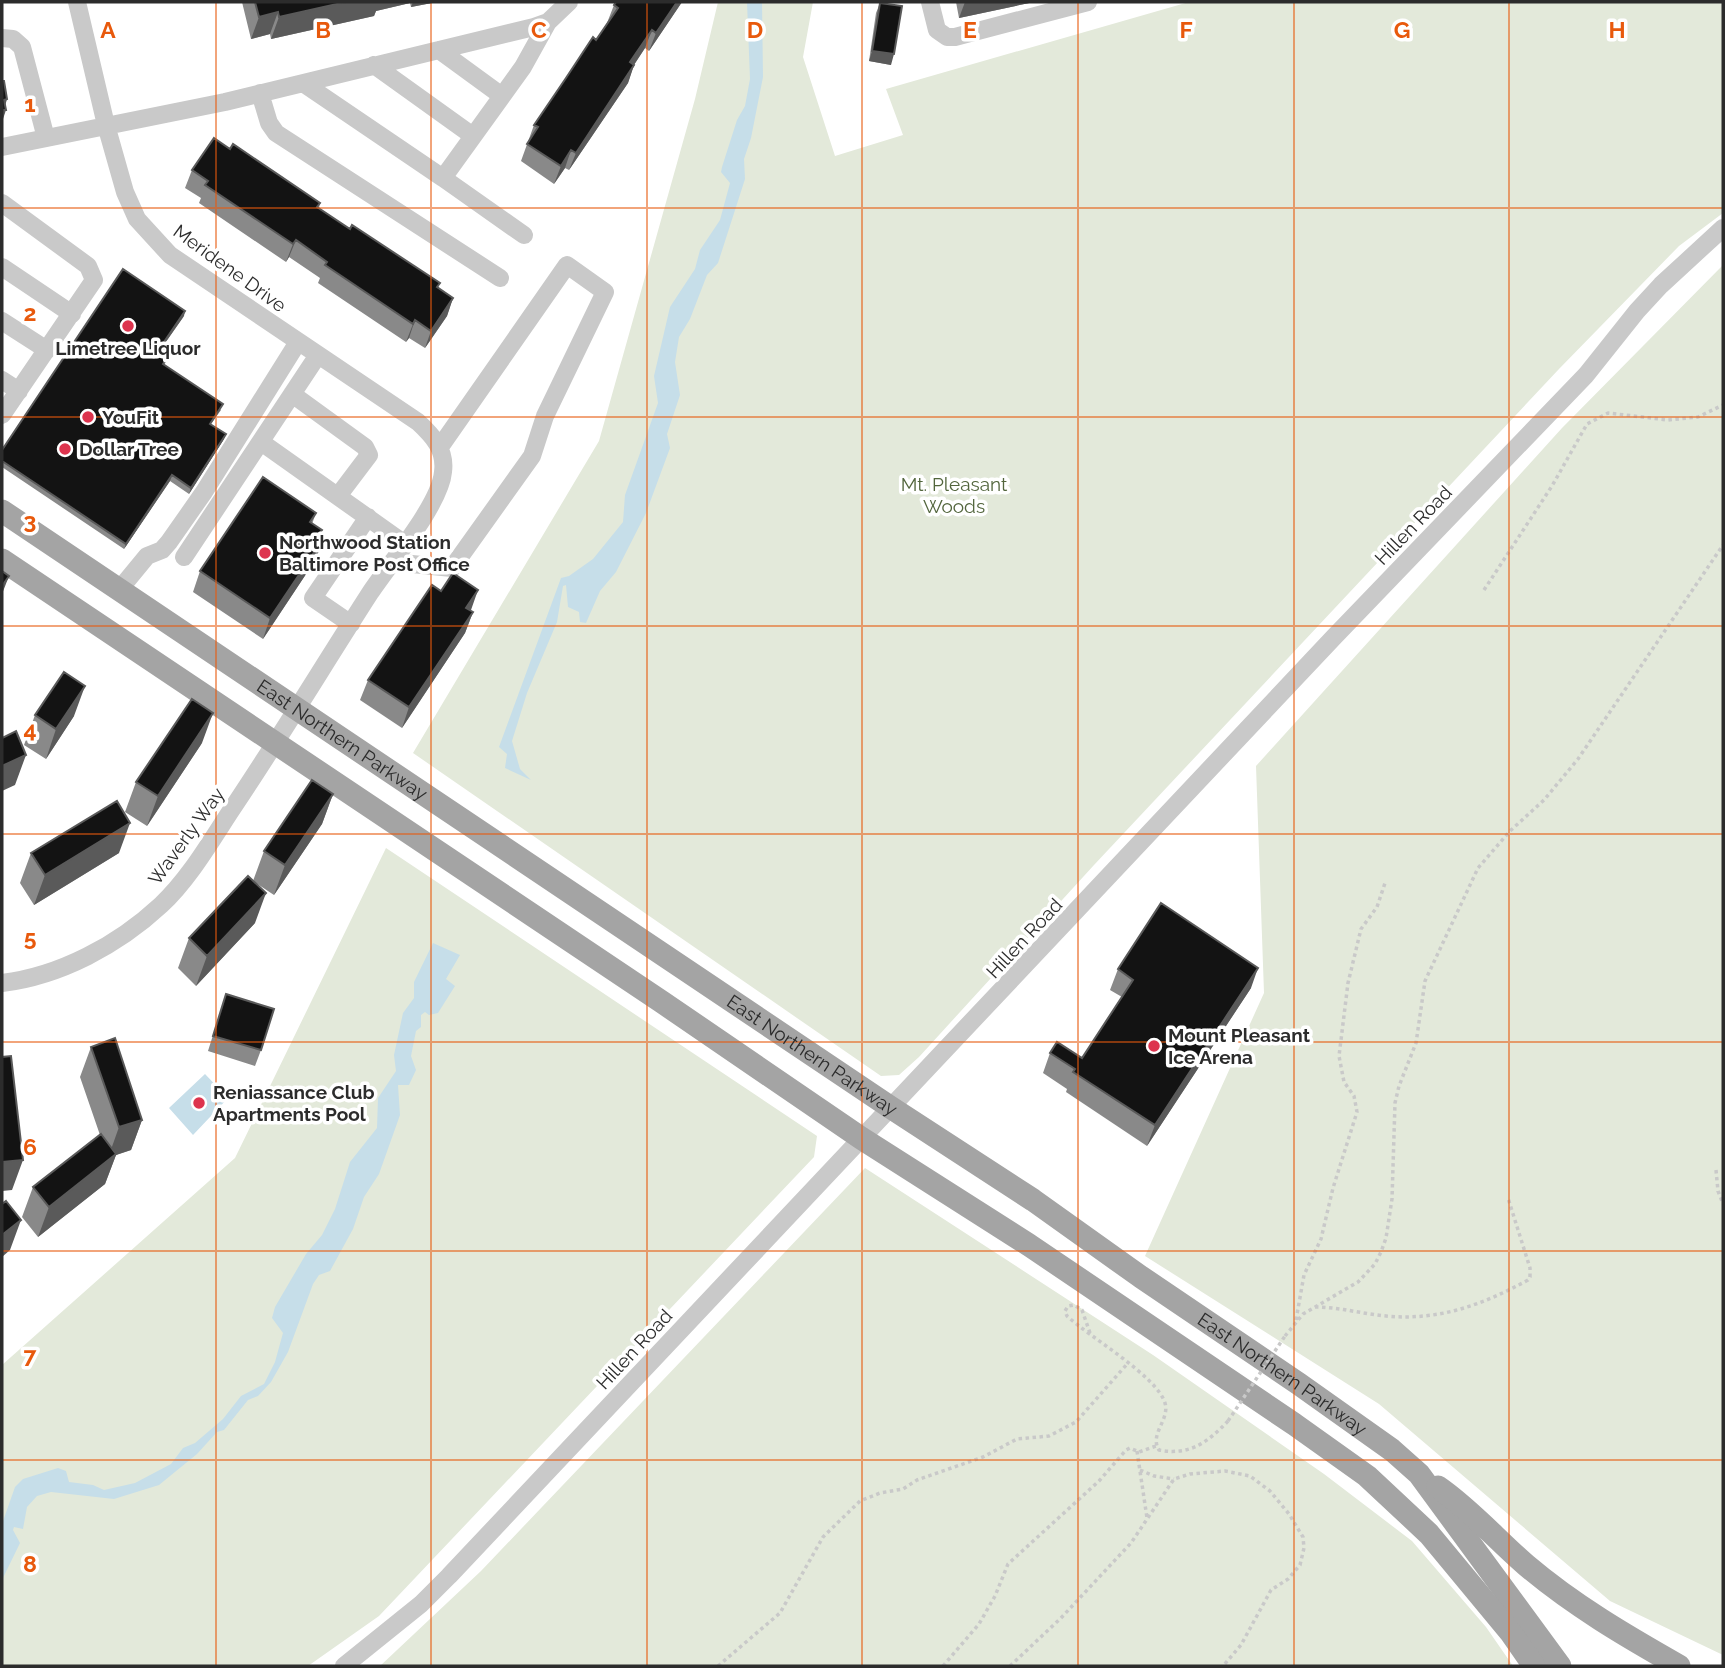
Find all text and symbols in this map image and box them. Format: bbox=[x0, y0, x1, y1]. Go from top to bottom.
text: A bbox=[100, 16, 116, 43]
text: B bbox=[315, 16, 331, 43]
text: C bbox=[531, 16, 547, 43]
text: D bbox=[747, 16, 763, 43]
text: E bbox=[963, 16, 977, 43]
text: F bbox=[1179, 16, 1193, 43]
text: G bbox=[1394, 16, 1410, 43]
text: H bbox=[1608, 16, 1626, 43]
text: 1 bbox=[24, 90, 36, 117]
street label: Meridene Drive bbox=[169, 220, 291, 316]
text: 2 bbox=[24, 299, 36, 326]
marker: Limetree Liquor bbox=[120, 318, 136, 334]
place label: Limetree Liquor bbox=[55, 337, 201, 359]
place label: YouFit bbox=[102, 406, 160, 428]
marker: YouFit bbox=[80, 409, 96, 425]
place label: Dollar Tree bbox=[79, 438, 179, 460]
marker: Dollar Tree bbox=[57, 441, 73, 457]
park label: Mt. Pleasant Woods bbox=[901, 473, 1008, 517]
street label: Hillen Road bbox=[1370, 481, 1456, 569]
text: 3 bbox=[24, 507, 36, 534]
place label: Northwood Station Baltimore Post Office bbox=[279, 531, 470, 575]
marker: Northwood Station Baltimore Post Office bbox=[257, 545, 273, 561]
street label: East Northern Parkway bbox=[253, 675, 432, 804]
text: 4 bbox=[23, 716, 37, 743]
street label: Waverly Way bbox=[143, 783, 229, 889]
street label: Hillen Road bbox=[981, 894, 1067, 982]
text: 5 bbox=[24, 924, 37, 951]
street label: East Northern Parkway bbox=[723, 990, 902, 1120]
place label: Mount Pleasant Ice Arena bbox=[1168, 1024, 1311, 1068]
marker: Mount Pleasant Ice Arena bbox=[1146, 1038, 1162, 1054]
place label: Reniassance Club Apartments Pool bbox=[213, 1081, 374, 1125]
marker: Reniassance Club Apartments Pool bbox=[191, 1095, 207, 1111]
text: 6 bbox=[23, 1133, 37, 1160]
street label: Hillen Road bbox=[591, 1305, 677, 1393]
street label: East Northern Parkway bbox=[1194, 1308, 1371, 1440]
text: 7 bbox=[24, 1341, 37, 1368]
text: 8 bbox=[23, 1550, 37, 1577]

